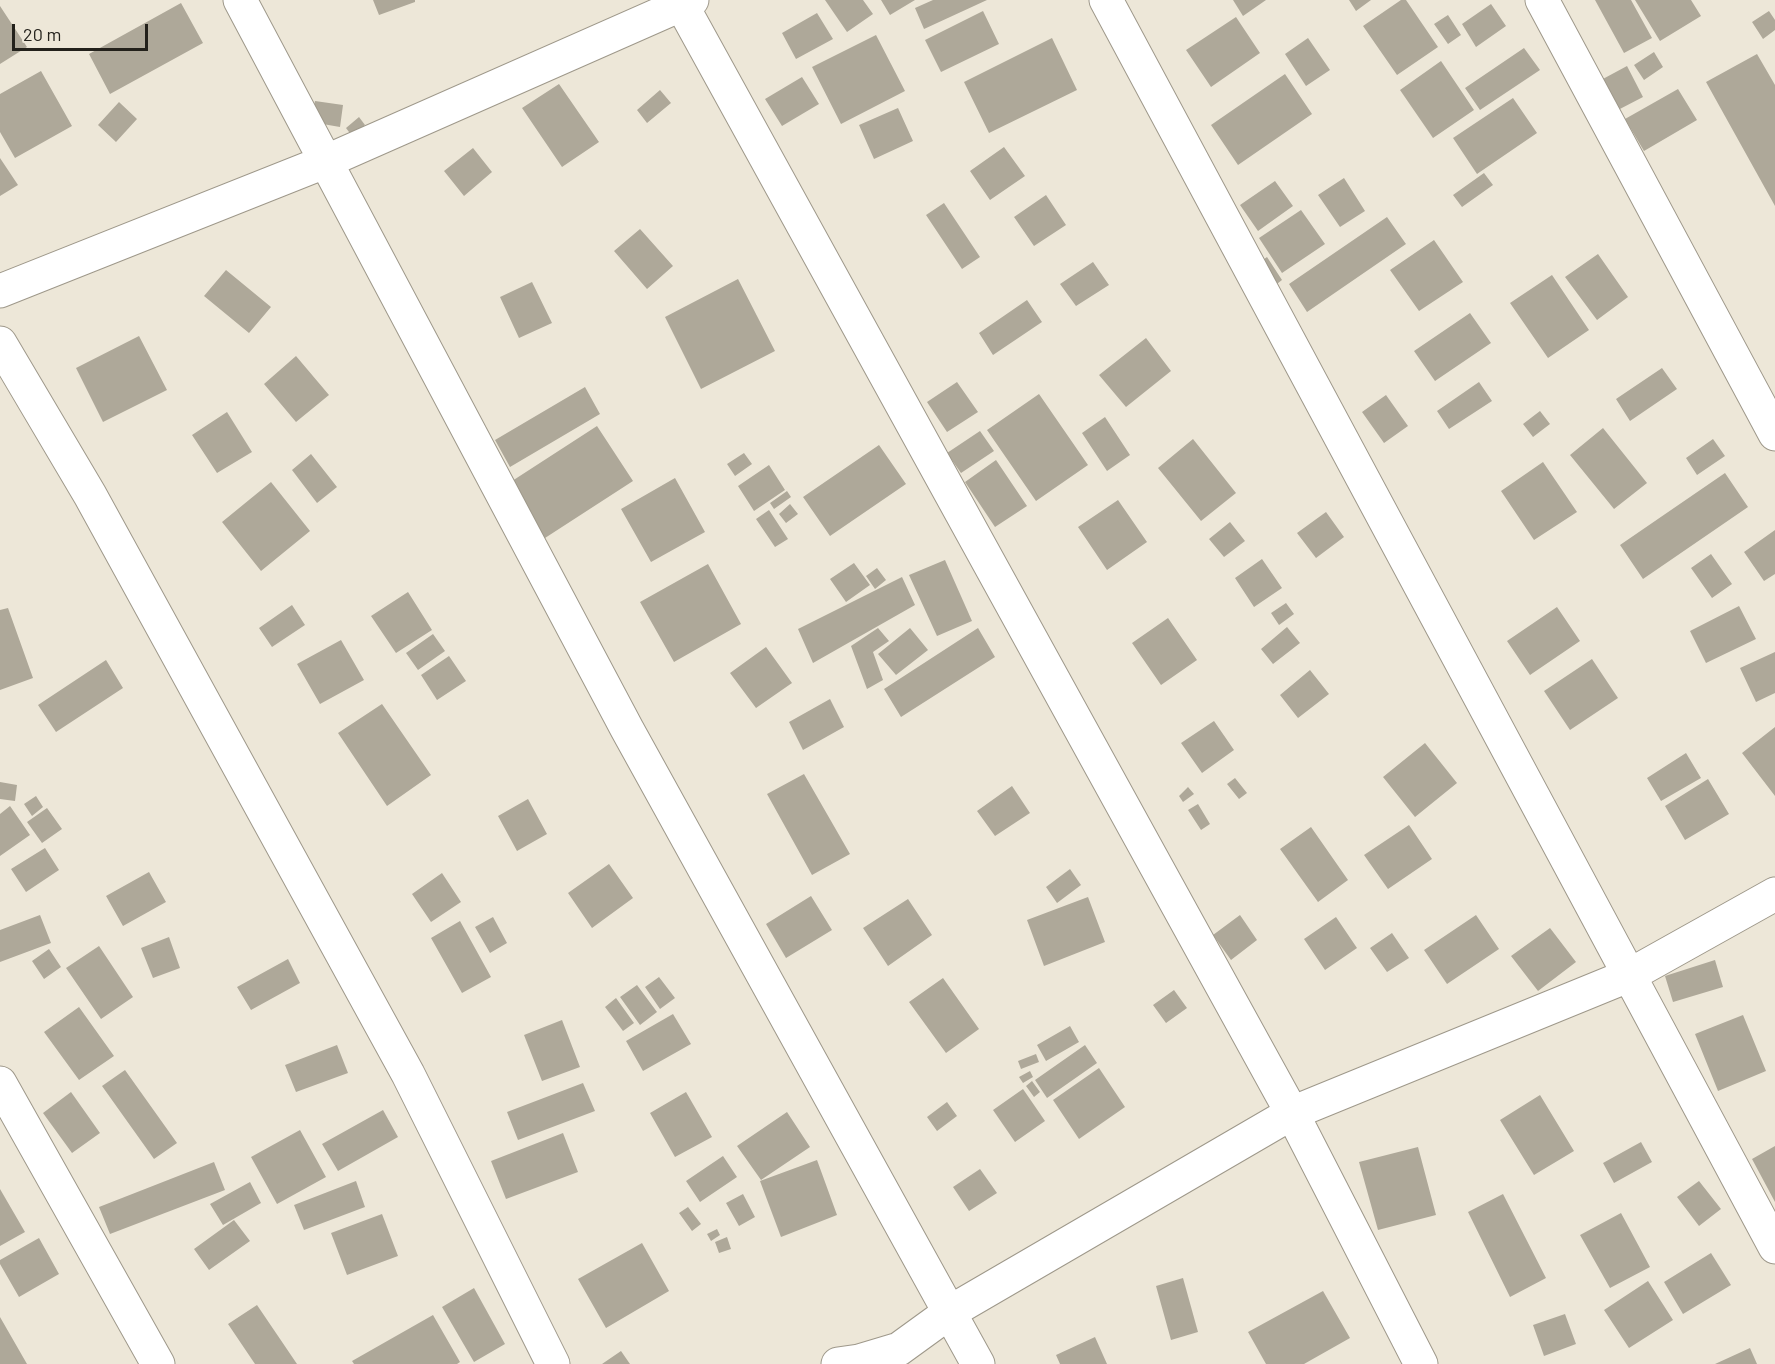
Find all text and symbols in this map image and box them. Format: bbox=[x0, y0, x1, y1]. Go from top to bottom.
scale bar bbox=[15, 12, 152, 50]
text: 20 m bbox=[23, 23, 61, 45]

